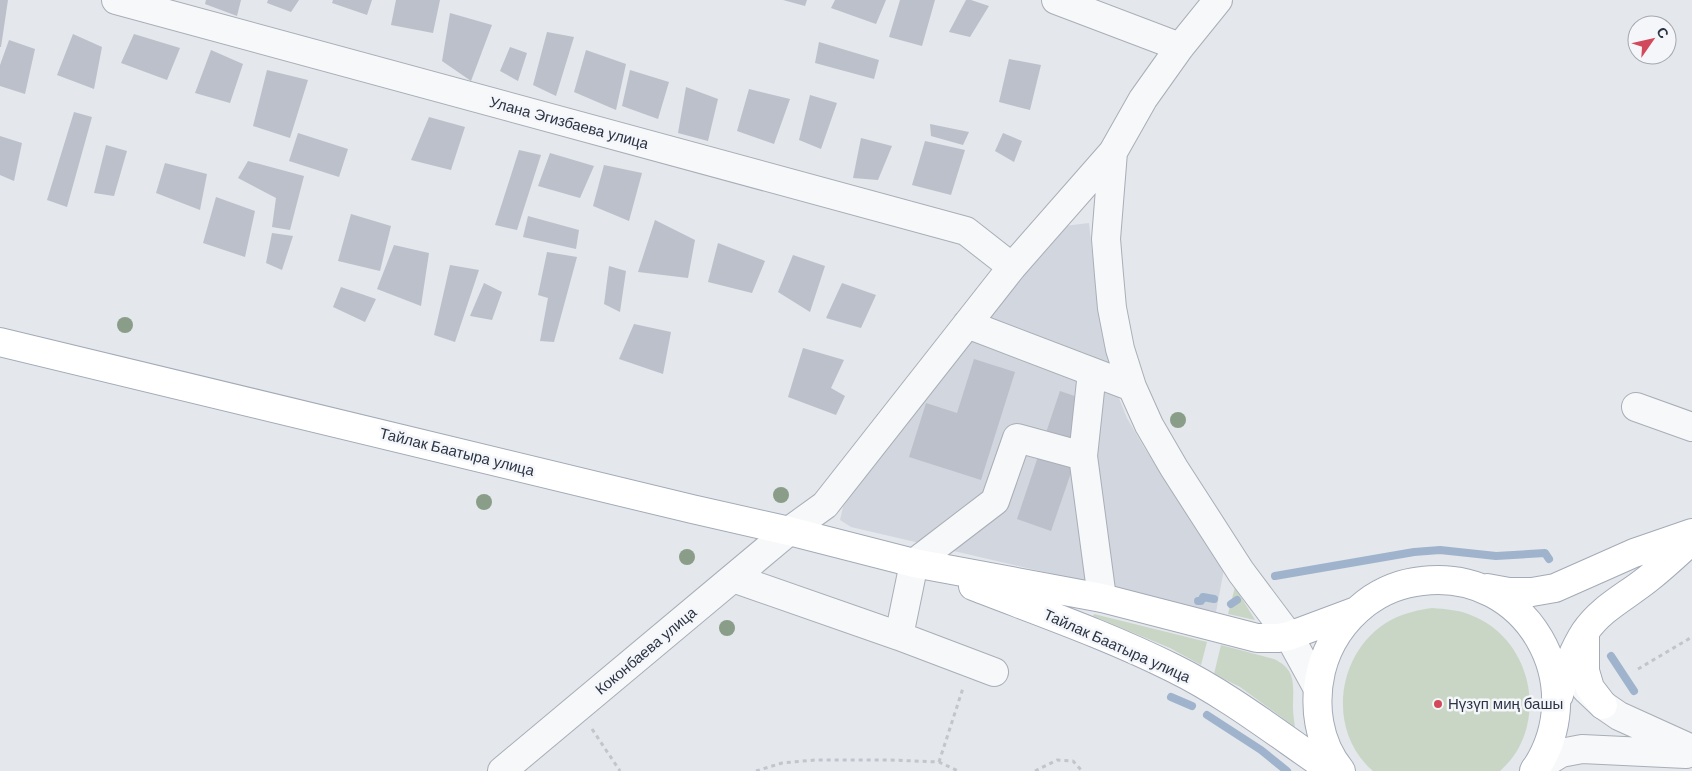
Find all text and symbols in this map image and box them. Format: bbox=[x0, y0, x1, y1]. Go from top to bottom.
north arrow bbox=[1627, 15, 1677, 65]
text: С bbox=[1652, 24, 1673, 42]
street label: Улана Эгизбаева улица bbox=[487, 92, 651, 154]
street label: Тайлак Баатыра улица bbox=[378, 423, 537, 481]
street label: Коконбаева улица bbox=[591, 602, 701, 699]
street label: Тайлак Баатыра улица bbox=[1040, 605, 1194, 688]
place label: Нүзүп миң башы bbox=[1448, 694, 1563, 714]
marker: Нүзүп миң башы bbox=[1432, 698, 1444, 710]

